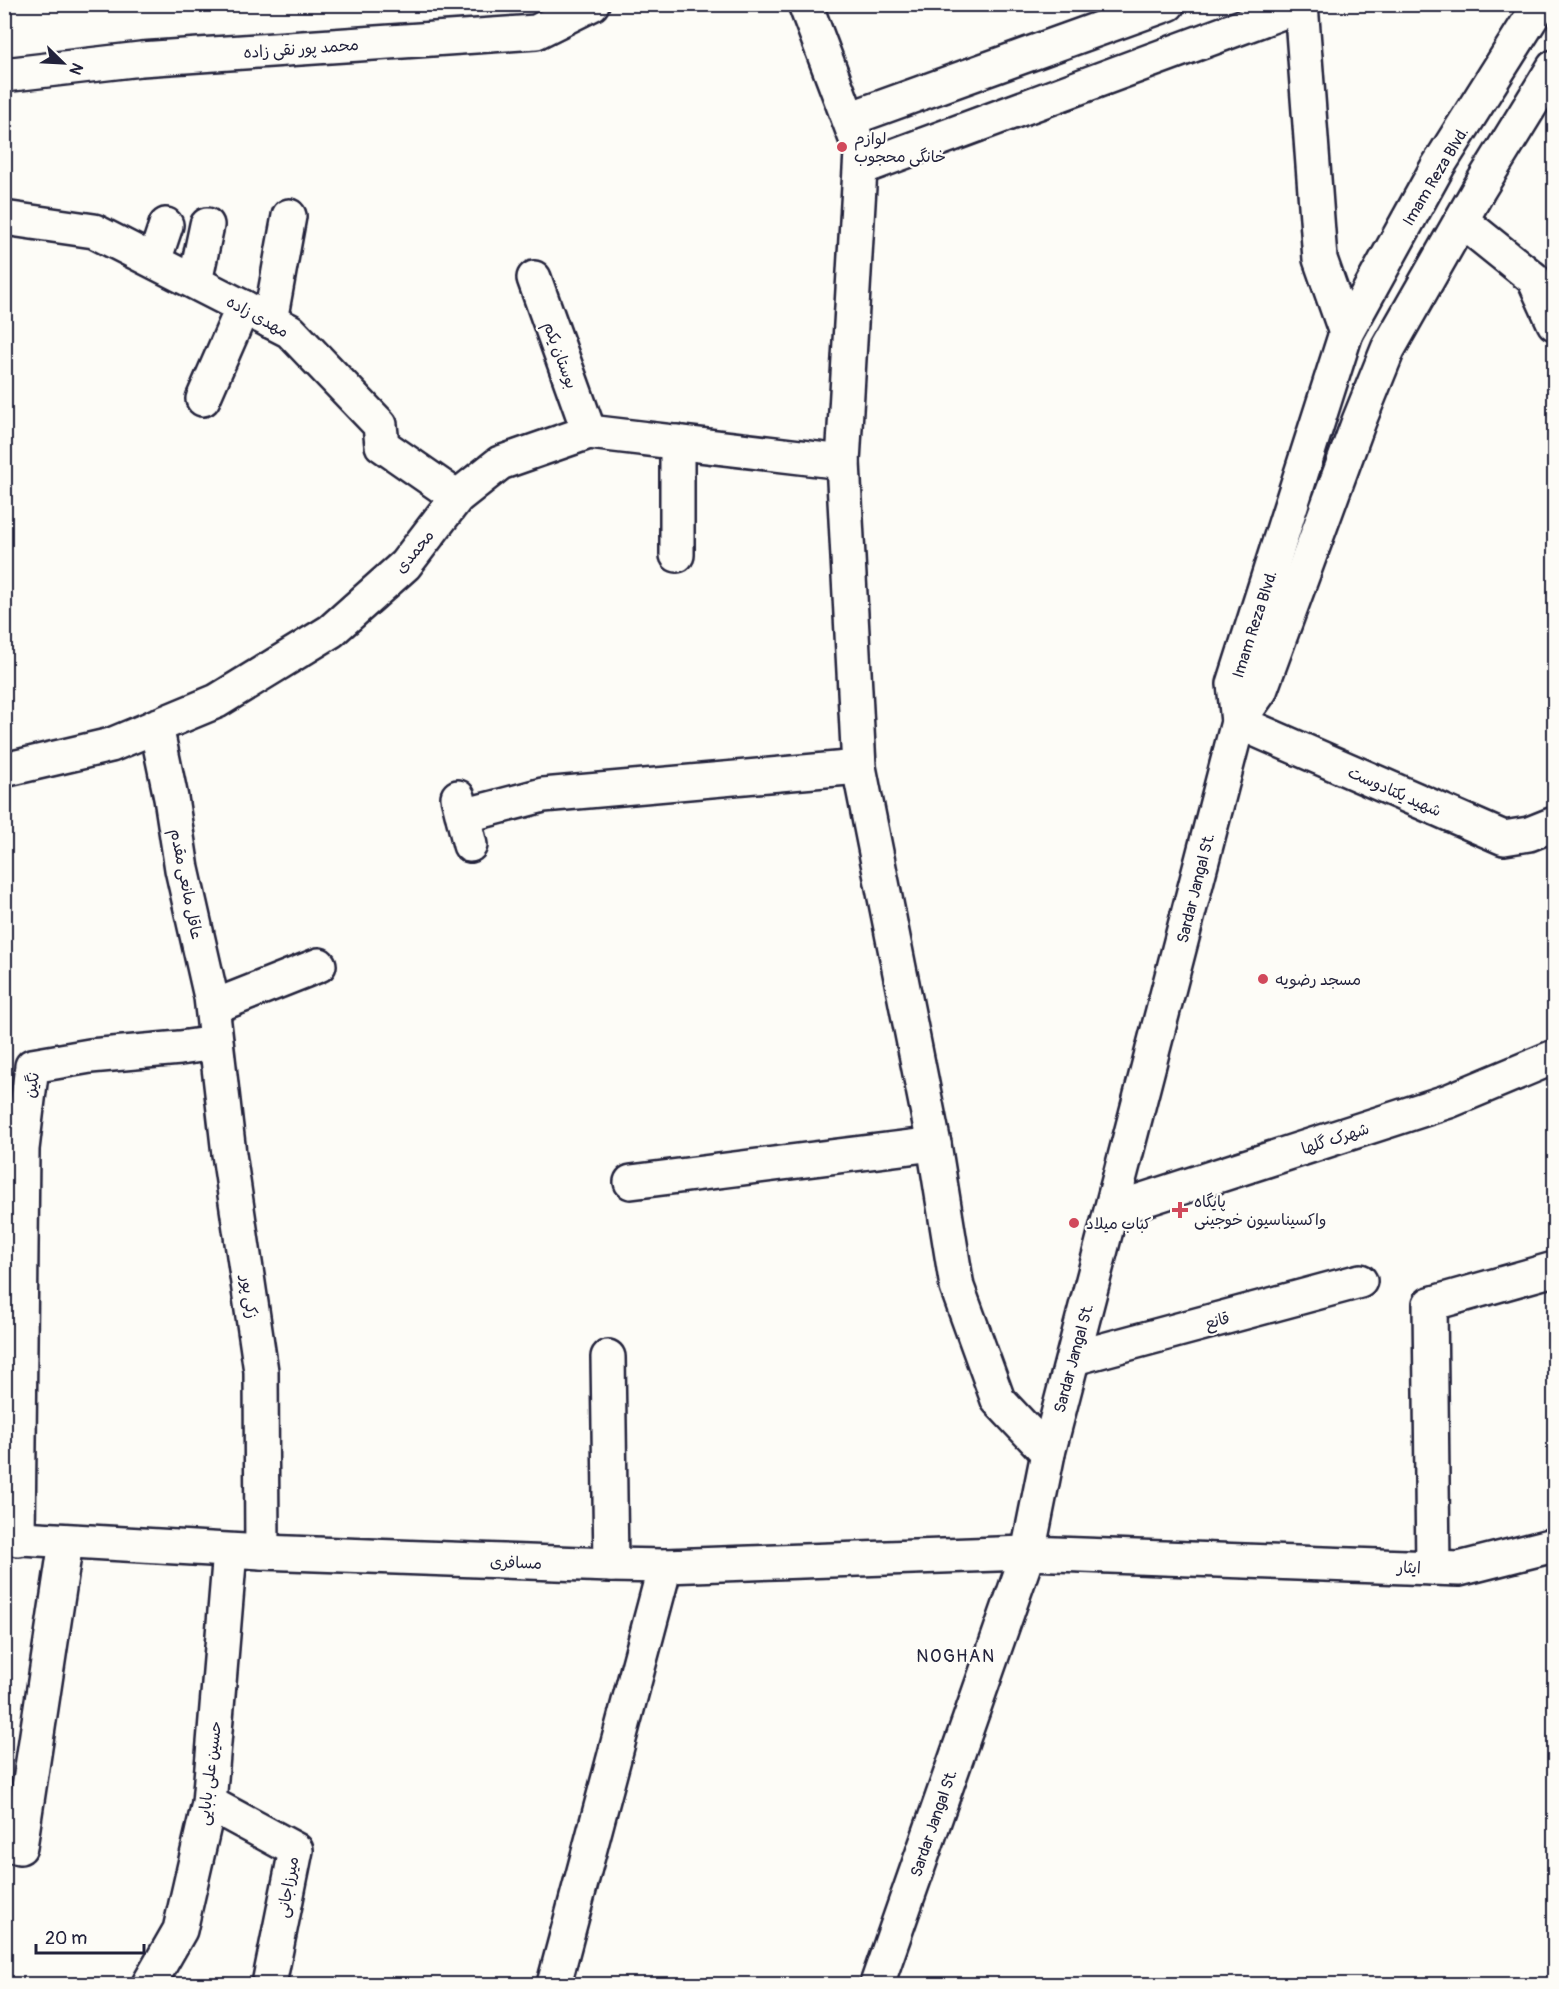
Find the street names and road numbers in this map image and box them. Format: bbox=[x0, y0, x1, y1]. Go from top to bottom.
street label: محمد پور نقی زاده bbox=[243, 35, 359, 63]
street label: Imam Reza Blvd. bbox=[1399, 124, 1473, 230]
street label: مهدی زاده bbox=[223, 292, 292, 342]
street label: بوستان یکم bbox=[537, 319, 581, 392]
street label: محمدی bbox=[391, 526, 439, 578]
street label: Imam Reza Blvd. bbox=[1228, 568, 1282, 680]
street label: شهید یکتادوست bbox=[1345, 762, 1444, 821]
street label: عاقل مانعی مقدم bbox=[164, 827, 207, 942]
street label: Sardar Jangal St. bbox=[1173, 831, 1219, 945]
street label: نگین bbox=[20, 1071, 44, 1100]
street label: شهرک گلها bbox=[1299, 1119, 1372, 1159]
street label: زکی پور bbox=[236, 1272, 262, 1320]
street label: Sardar Jangal St. bbox=[1050, 1301, 1098, 1415]
street label: قانع bbox=[1203, 1308, 1232, 1335]
street label: مسافری bbox=[489, 1552, 542, 1574]
street label: ایثار bbox=[1395, 1558, 1421, 1578]
street label: حسین علی بابایی bbox=[194, 1720, 226, 1827]
street label: Sardar Jangal St. bbox=[906, 1767, 962, 1880]
street label: میرزاجانی bbox=[273, 1855, 303, 1919]

